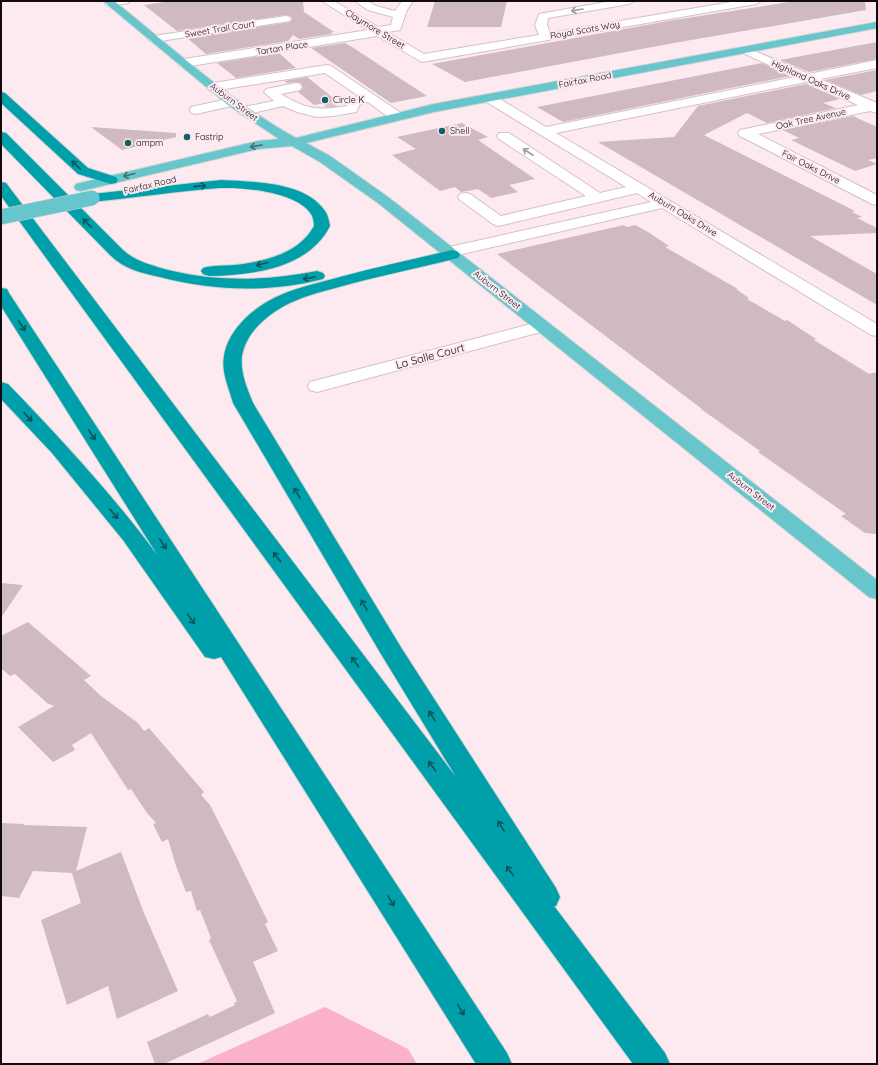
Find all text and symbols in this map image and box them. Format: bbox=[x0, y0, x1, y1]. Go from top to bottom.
street label: Claymore Street bbox=[343, 6, 407, 51]
one-way arrow bbox=[571, 6, 584, 14]
street label: Sweet Trail Court bbox=[184, 18, 256, 39]
street label: Royal Scots Way bbox=[549, 18, 621, 41]
street label: Tartan Place bbox=[255, 38, 309, 57]
street label: Highland Oaks Drive bbox=[770, 57, 852, 102]
street label: Fairfax Road bbox=[558, 69, 612, 90]
street label: Auburn Street bbox=[208, 80, 260, 123]
place label: Circle K bbox=[333, 94, 364, 105]
marker: Circle K bbox=[320, 95, 330, 105]
street label: Oak Tree Avenue bbox=[775, 106, 847, 131]
place label: Shell bbox=[450, 125, 469, 136]
marker: Shell bbox=[437, 126, 447, 136]
place label: Fastrip bbox=[195, 131, 224, 142]
marker: Fastrip bbox=[182, 132, 192, 142]
place label: ampm bbox=[136, 137, 163, 148]
marker: ampm bbox=[123, 138, 133, 148]
one-way arrow bbox=[250, 142, 263, 150]
street label: Fair Oaks Drive bbox=[780, 147, 842, 186]
one-way arrow bbox=[523, 148, 534, 156]
one-way arrow bbox=[71, 160, 81, 169]
one-way arrow bbox=[123, 172, 136, 180]
street label: Fairfax Road bbox=[123, 173, 177, 196]
one-way arrow bbox=[193, 182, 206, 190]
street label: Auburn Oaks Drive bbox=[647, 189, 720, 238]
one-way arrow bbox=[82, 218, 92, 228]
one-way arrow bbox=[256, 261, 269, 269]
street label: Auburn Street bbox=[471, 268, 523, 312]
one-way arrow bbox=[303, 274, 316, 282]
one-way arrow bbox=[18, 320, 26, 331]
street label: La Salle Court bbox=[394, 340, 466, 372]
one-way arrow bbox=[23, 412, 33, 422]
one-way arrow bbox=[89, 429, 97, 441]
street label: Auburn Street bbox=[725, 469, 777, 513]
one-way arrow bbox=[293, 488, 301, 499]
one-way arrow bbox=[109, 509, 118, 520]
one-way arrow bbox=[158, 539, 167, 550]
one-way arrow bbox=[273, 552, 281, 563]
one-way arrow bbox=[359, 599, 367, 611]
one-way arrow bbox=[187, 613, 195, 624]
one-way arrow bbox=[350, 656, 359, 667]
one-way arrow bbox=[428, 710, 436, 721]
one-way arrow bbox=[428, 761, 436, 772]
one-way arrow bbox=[497, 821, 505, 832]
one-way arrow bbox=[505, 865, 514, 876]
one-way arrow bbox=[387, 895, 395, 906]
one-way arrow bbox=[457, 1004, 465, 1015]

